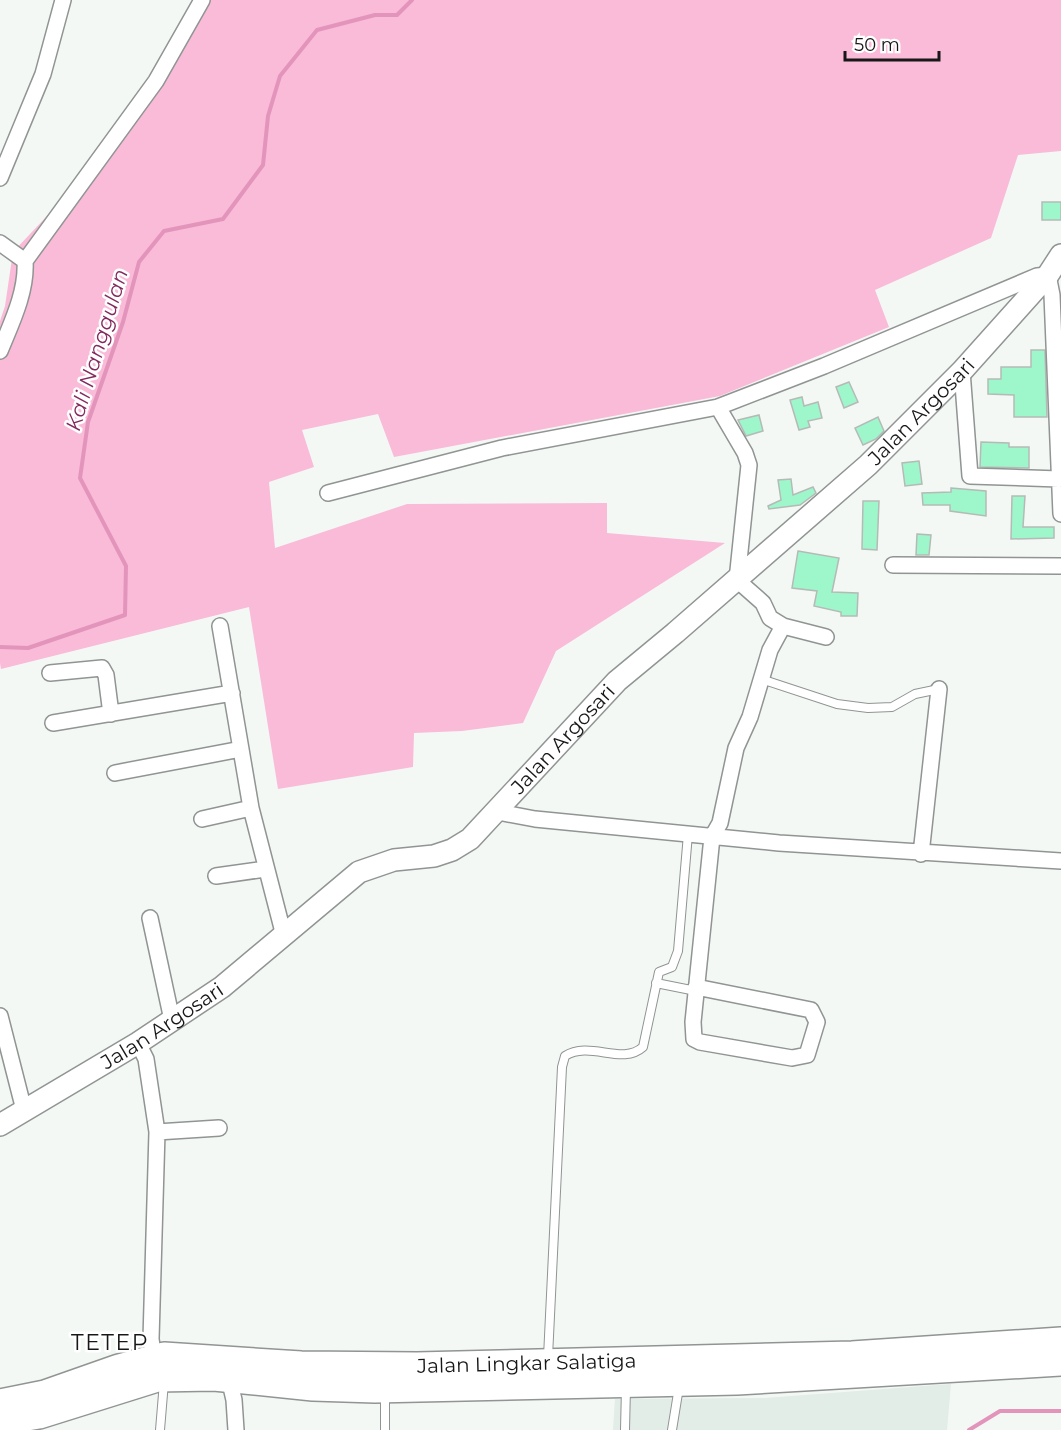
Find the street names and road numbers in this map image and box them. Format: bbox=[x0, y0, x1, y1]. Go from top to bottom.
street label: Jalan Argosari bbox=[862, 353, 980, 471]
street label: Jalan Argosari bbox=[505, 679, 620, 800]
street label: Jalan Argosari bbox=[96, 978, 228, 1075]
street label: Jalan Lingkar Salatiga bbox=[416, 1348, 637, 1378]

